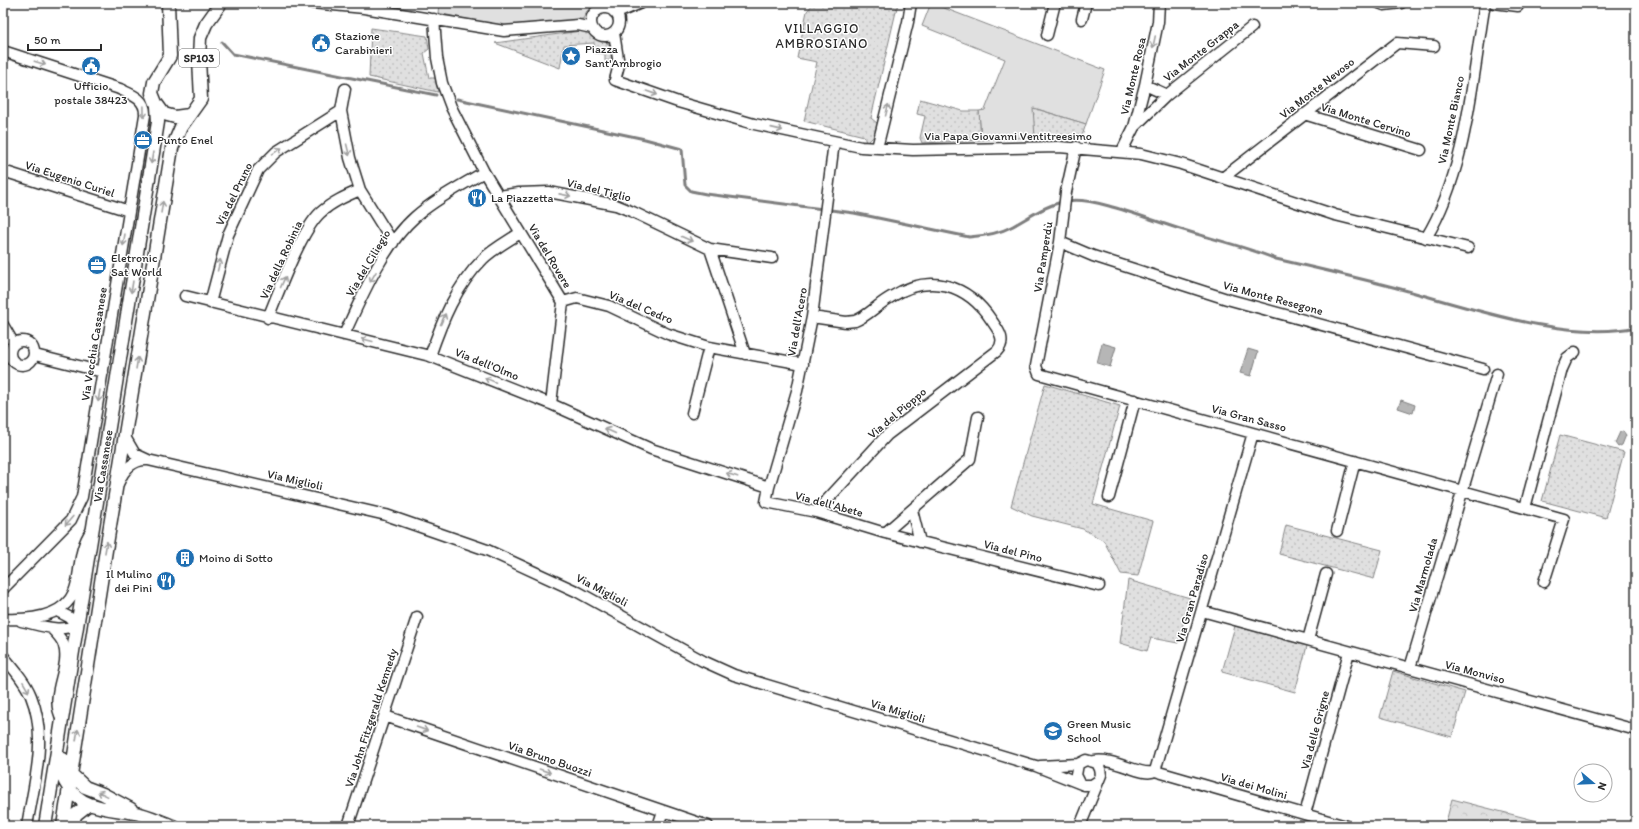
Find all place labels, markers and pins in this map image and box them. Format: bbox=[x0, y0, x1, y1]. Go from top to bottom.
place label: Stazione Carabinieri bbox=[335, 29, 392, 57]
public building icon: Stazione Carabinieri bbox=[310, 32, 332, 54]
place label: Piazza Sant'Ambrogio bbox=[585, 42, 662, 70]
place icon: Piazza Sant'Ambrogio bbox=[560, 45, 582, 67]
public building icon: Ufficio postale 38423 bbox=[80, 55, 102, 77]
place label: Ufficio postale 38423 bbox=[54, 79, 128, 107]
office icon: Punto Enel bbox=[132, 129, 154, 151]
place label: Punto Enel bbox=[157, 133, 214, 147]
restaurant icon: La Piazzetta bbox=[466, 187, 488, 209]
place label: La Piazzetta bbox=[491, 191, 553, 205]
place label: Eletronic Sat World bbox=[111, 251, 162, 279]
office icon: Eletronic Sat World bbox=[86, 254, 108, 276]
building icon: Moino di Sotto bbox=[174, 547, 196, 569]
place label: Moino di Sotto bbox=[199, 551, 273, 565]
place label: Il Mulino dei Pini bbox=[106, 567, 152, 595]
restaurant icon: Il Mulino dei Pini bbox=[155, 570, 177, 592]
place label: Green Music School bbox=[1067, 717, 1131, 745]
school or university icon: Green Music School bbox=[1042, 720, 1064, 742]

